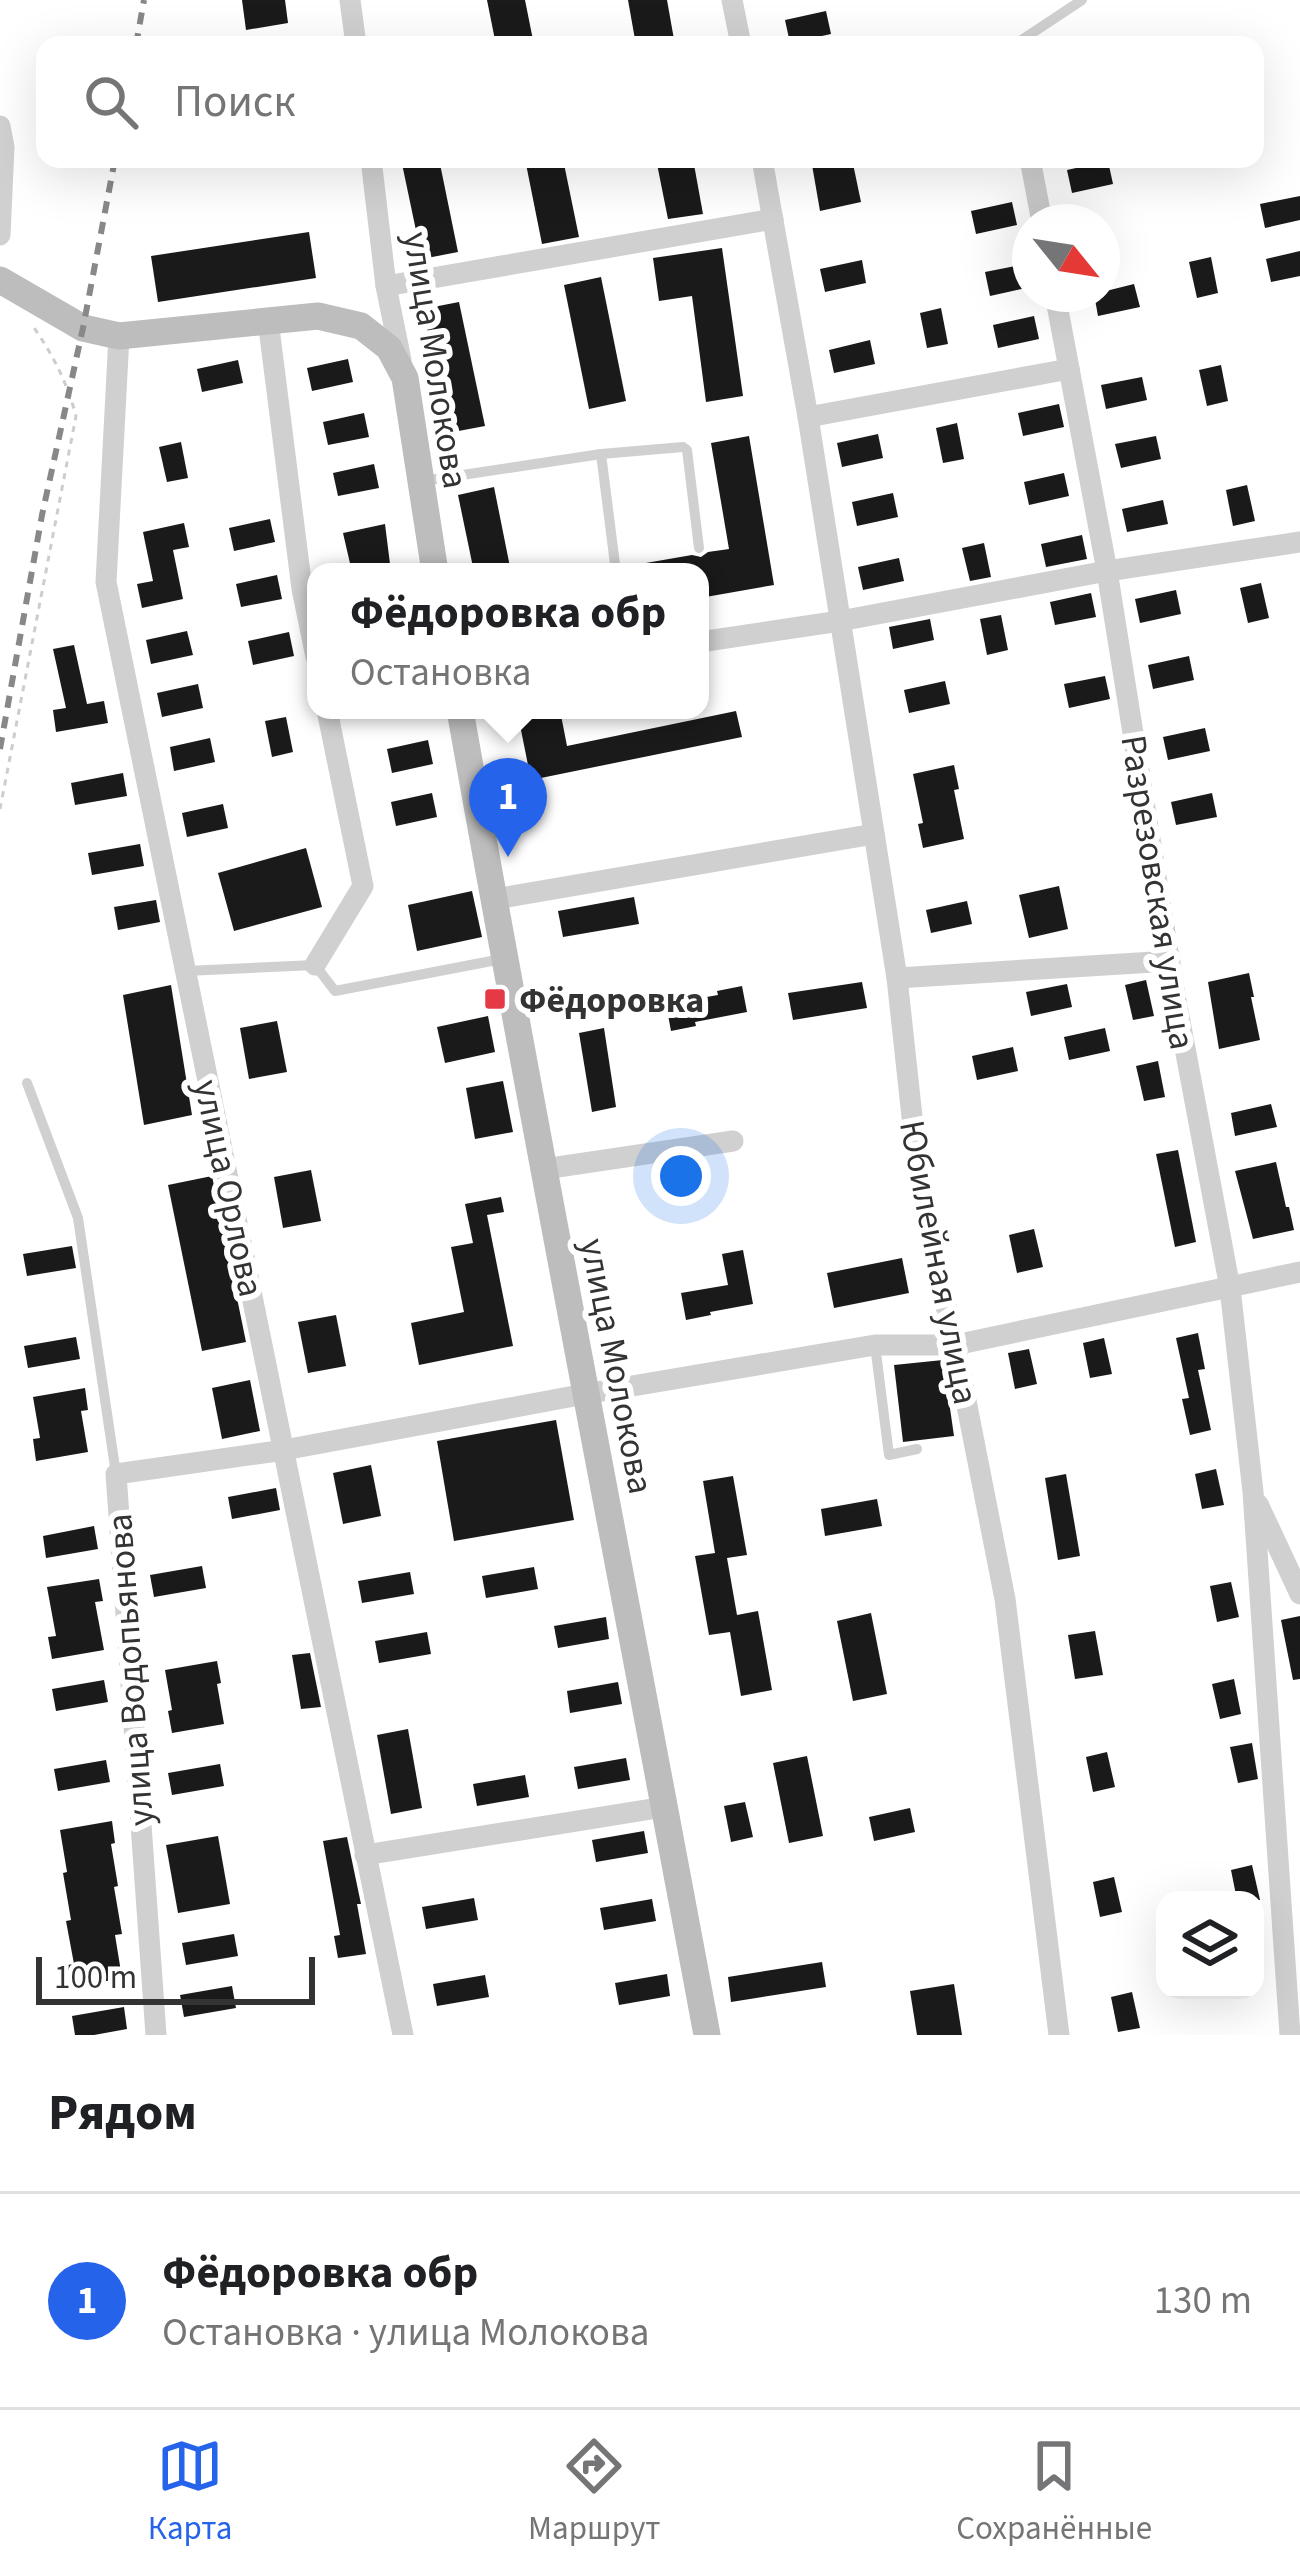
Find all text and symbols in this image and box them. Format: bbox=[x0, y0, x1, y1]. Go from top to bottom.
search box bbox=[36, 36, 1264, 168]
icon: search bbox=[78, 69, 144, 135]
text: Поиск bbox=[174, 70, 296, 134]
north arrow bbox=[1012, 204, 1120, 312]
street label: улица Молокова bbox=[390, 228, 481, 492]
popup bbox=[307, 563, 709, 719]
text: Фёдоровка обр bbox=[350, 581, 666, 645]
text: Остановка bbox=[350, 645, 531, 701]
street label: Разрезовская улица bbox=[1107, 731, 1208, 1053]
pin: 1 bbox=[469, 758, 547, 857]
place label: Фёдоровка bbox=[519, 975, 704, 1026]
marker: Фёдоровка bbox=[482, 986, 508, 1012]
street label: улица Орлова bbox=[181, 1075, 276, 1301]
street label: Юбилейная улица bbox=[886, 1116, 991, 1409]
your location bbox=[651, 1146, 711, 1206]
street label: улица Молокова bbox=[567, 1234, 666, 1498]
street label: улица Водопьянова bbox=[94, 1512, 167, 1828]
map controls bbox=[1156, 1891, 1264, 1999]
button: layers bbox=[1156, 1891, 1264, 1999]
scale bar bbox=[36, 1951, 315, 2004]
text: 100 m bbox=[54, 1954, 137, 2001]
text: Рядом bbox=[48, 2077, 197, 2149]
text: Фёдоровка обр bbox=[162, 2241, 478, 2305]
text: 1 bbox=[77, 2273, 97, 2329]
text: 130 m bbox=[1154, 2273, 1252, 2329]
text: Остановка · улица Молокова bbox=[162, 2305, 649, 2361]
tab: Карта bbox=[148, 2433, 232, 2552]
tab: Маршрут bbox=[528, 2433, 661, 2552]
tab: Сохранённые bbox=[956, 2433, 1152, 2552]

